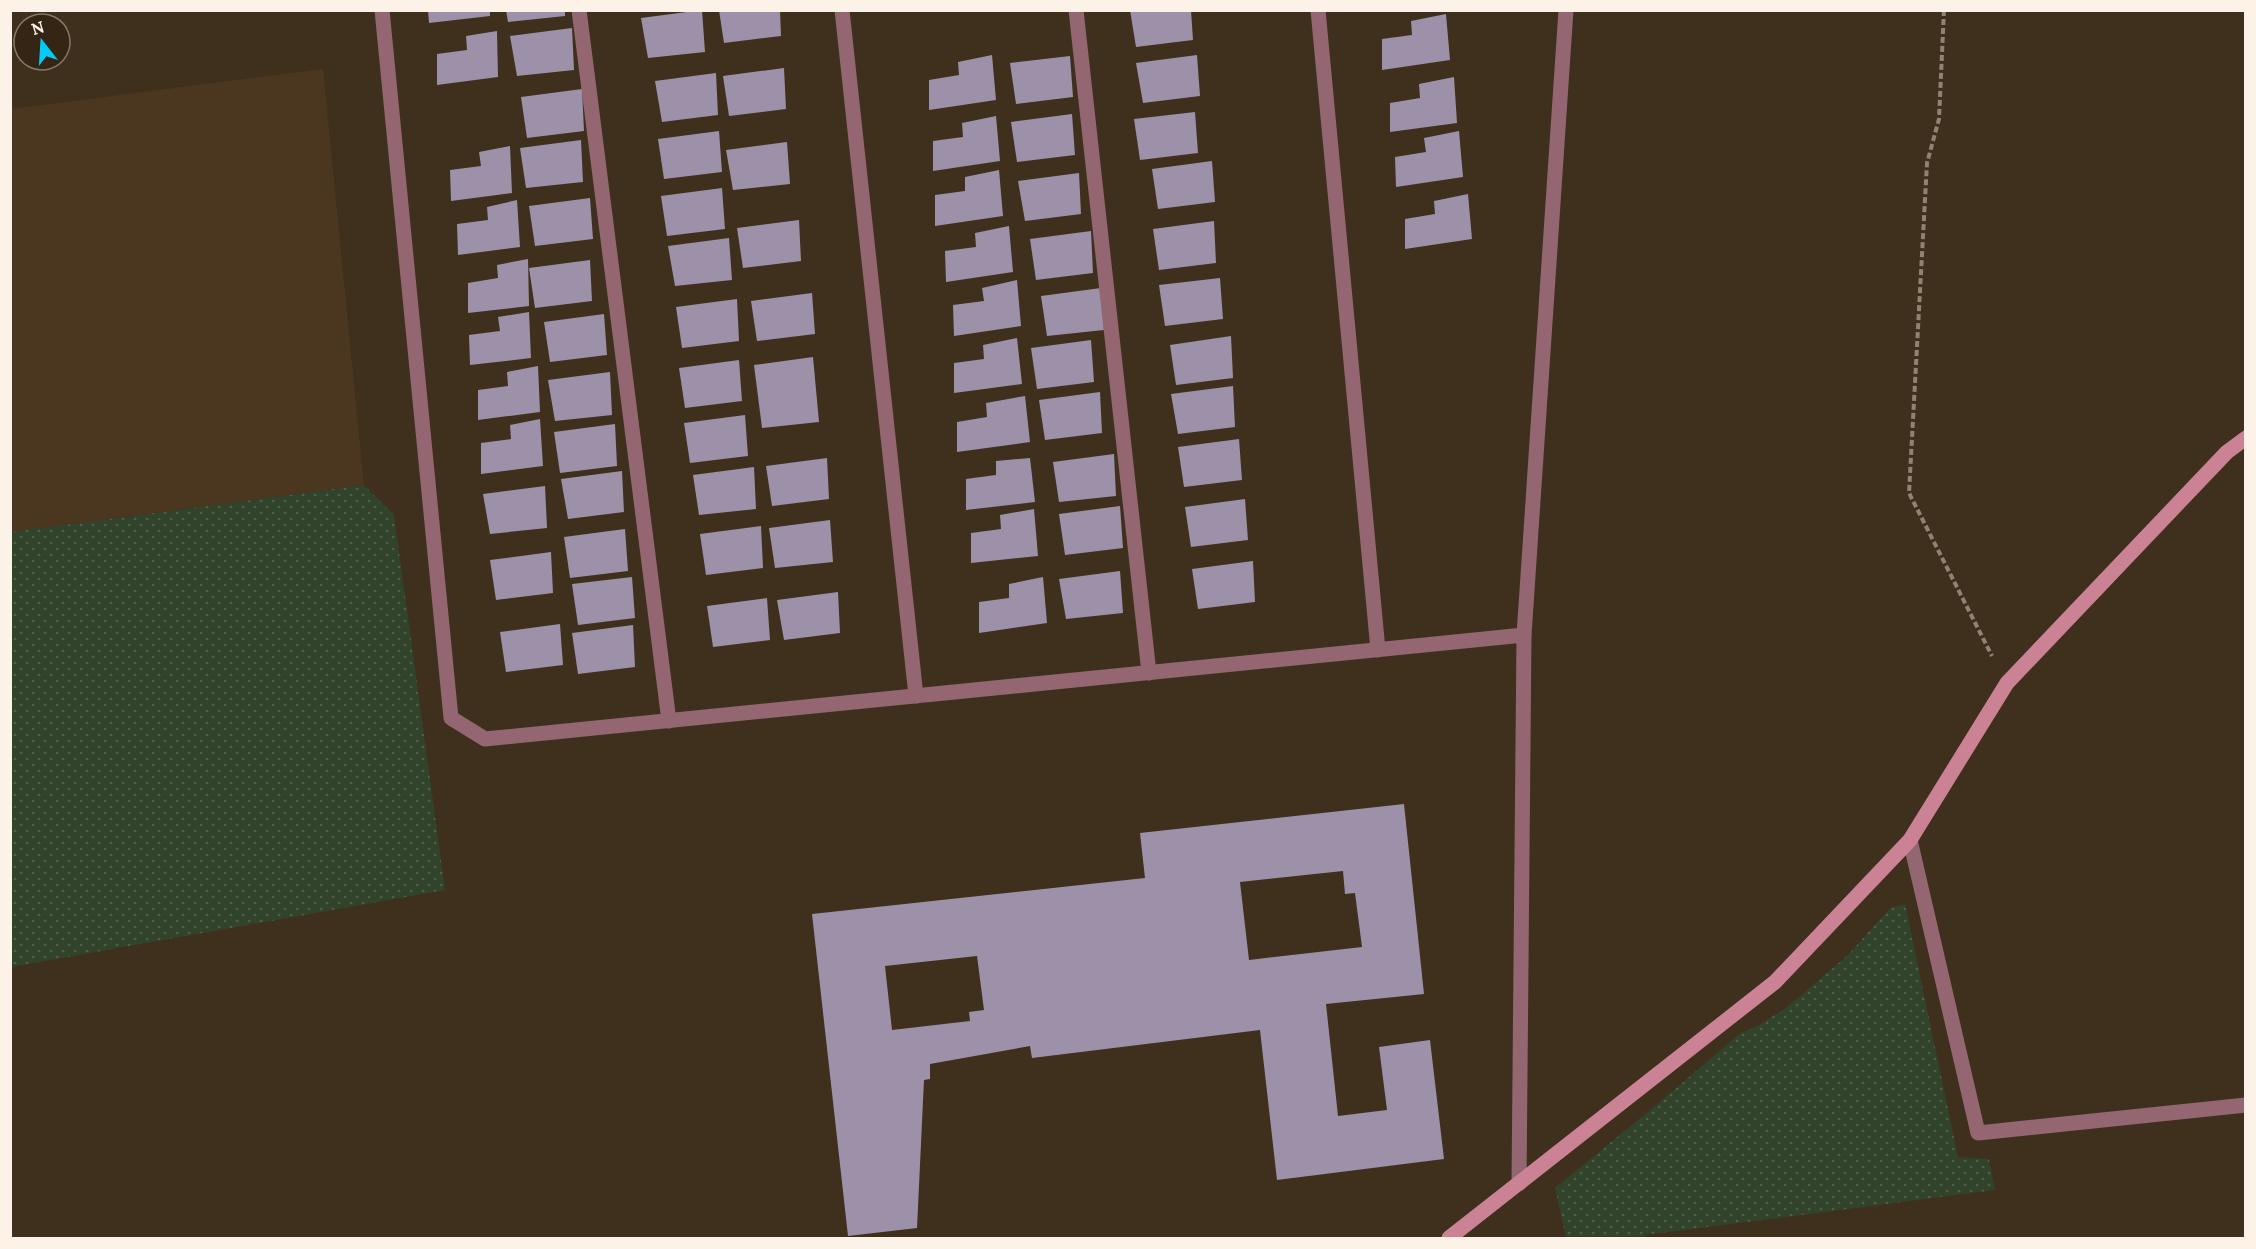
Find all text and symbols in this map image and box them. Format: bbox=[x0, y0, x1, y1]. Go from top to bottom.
north arrow bbox=[12, 12, 72, 72]
text: N bbox=[29, 16, 46, 39]

